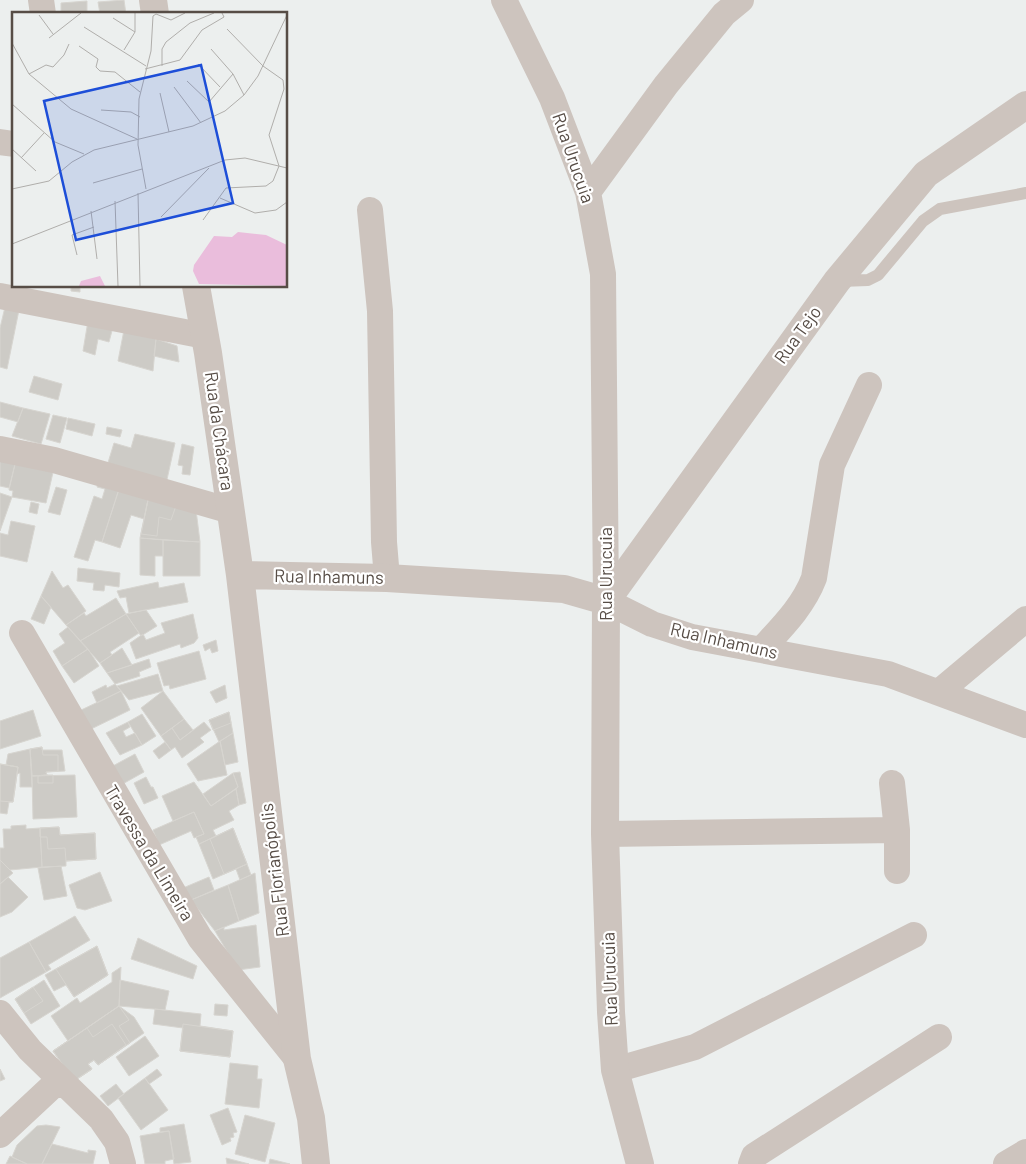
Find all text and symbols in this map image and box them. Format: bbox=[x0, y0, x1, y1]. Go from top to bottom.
inset map bbox=[12, 12, 288, 288]
street label: Rua Urucuia bbox=[548, 110, 600, 206]
street label: Rua Tejo bbox=[769, 301, 826, 368]
street label: Rua da Chácara bbox=[201, 370, 239, 492]
street label: Rua Urucuia bbox=[594, 527, 616, 621]
street label: Rua Inhamuns bbox=[274, 564, 384, 588]
street label: Rua Inhamuns bbox=[668, 617, 780, 663]
street label: Travessa da Limeira bbox=[101, 781, 199, 924]
street label: Rua Florianópolis bbox=[255, 802, 293, 938]
street label: Rua Urucuia bbox=[596, 932, 622, 1026]

